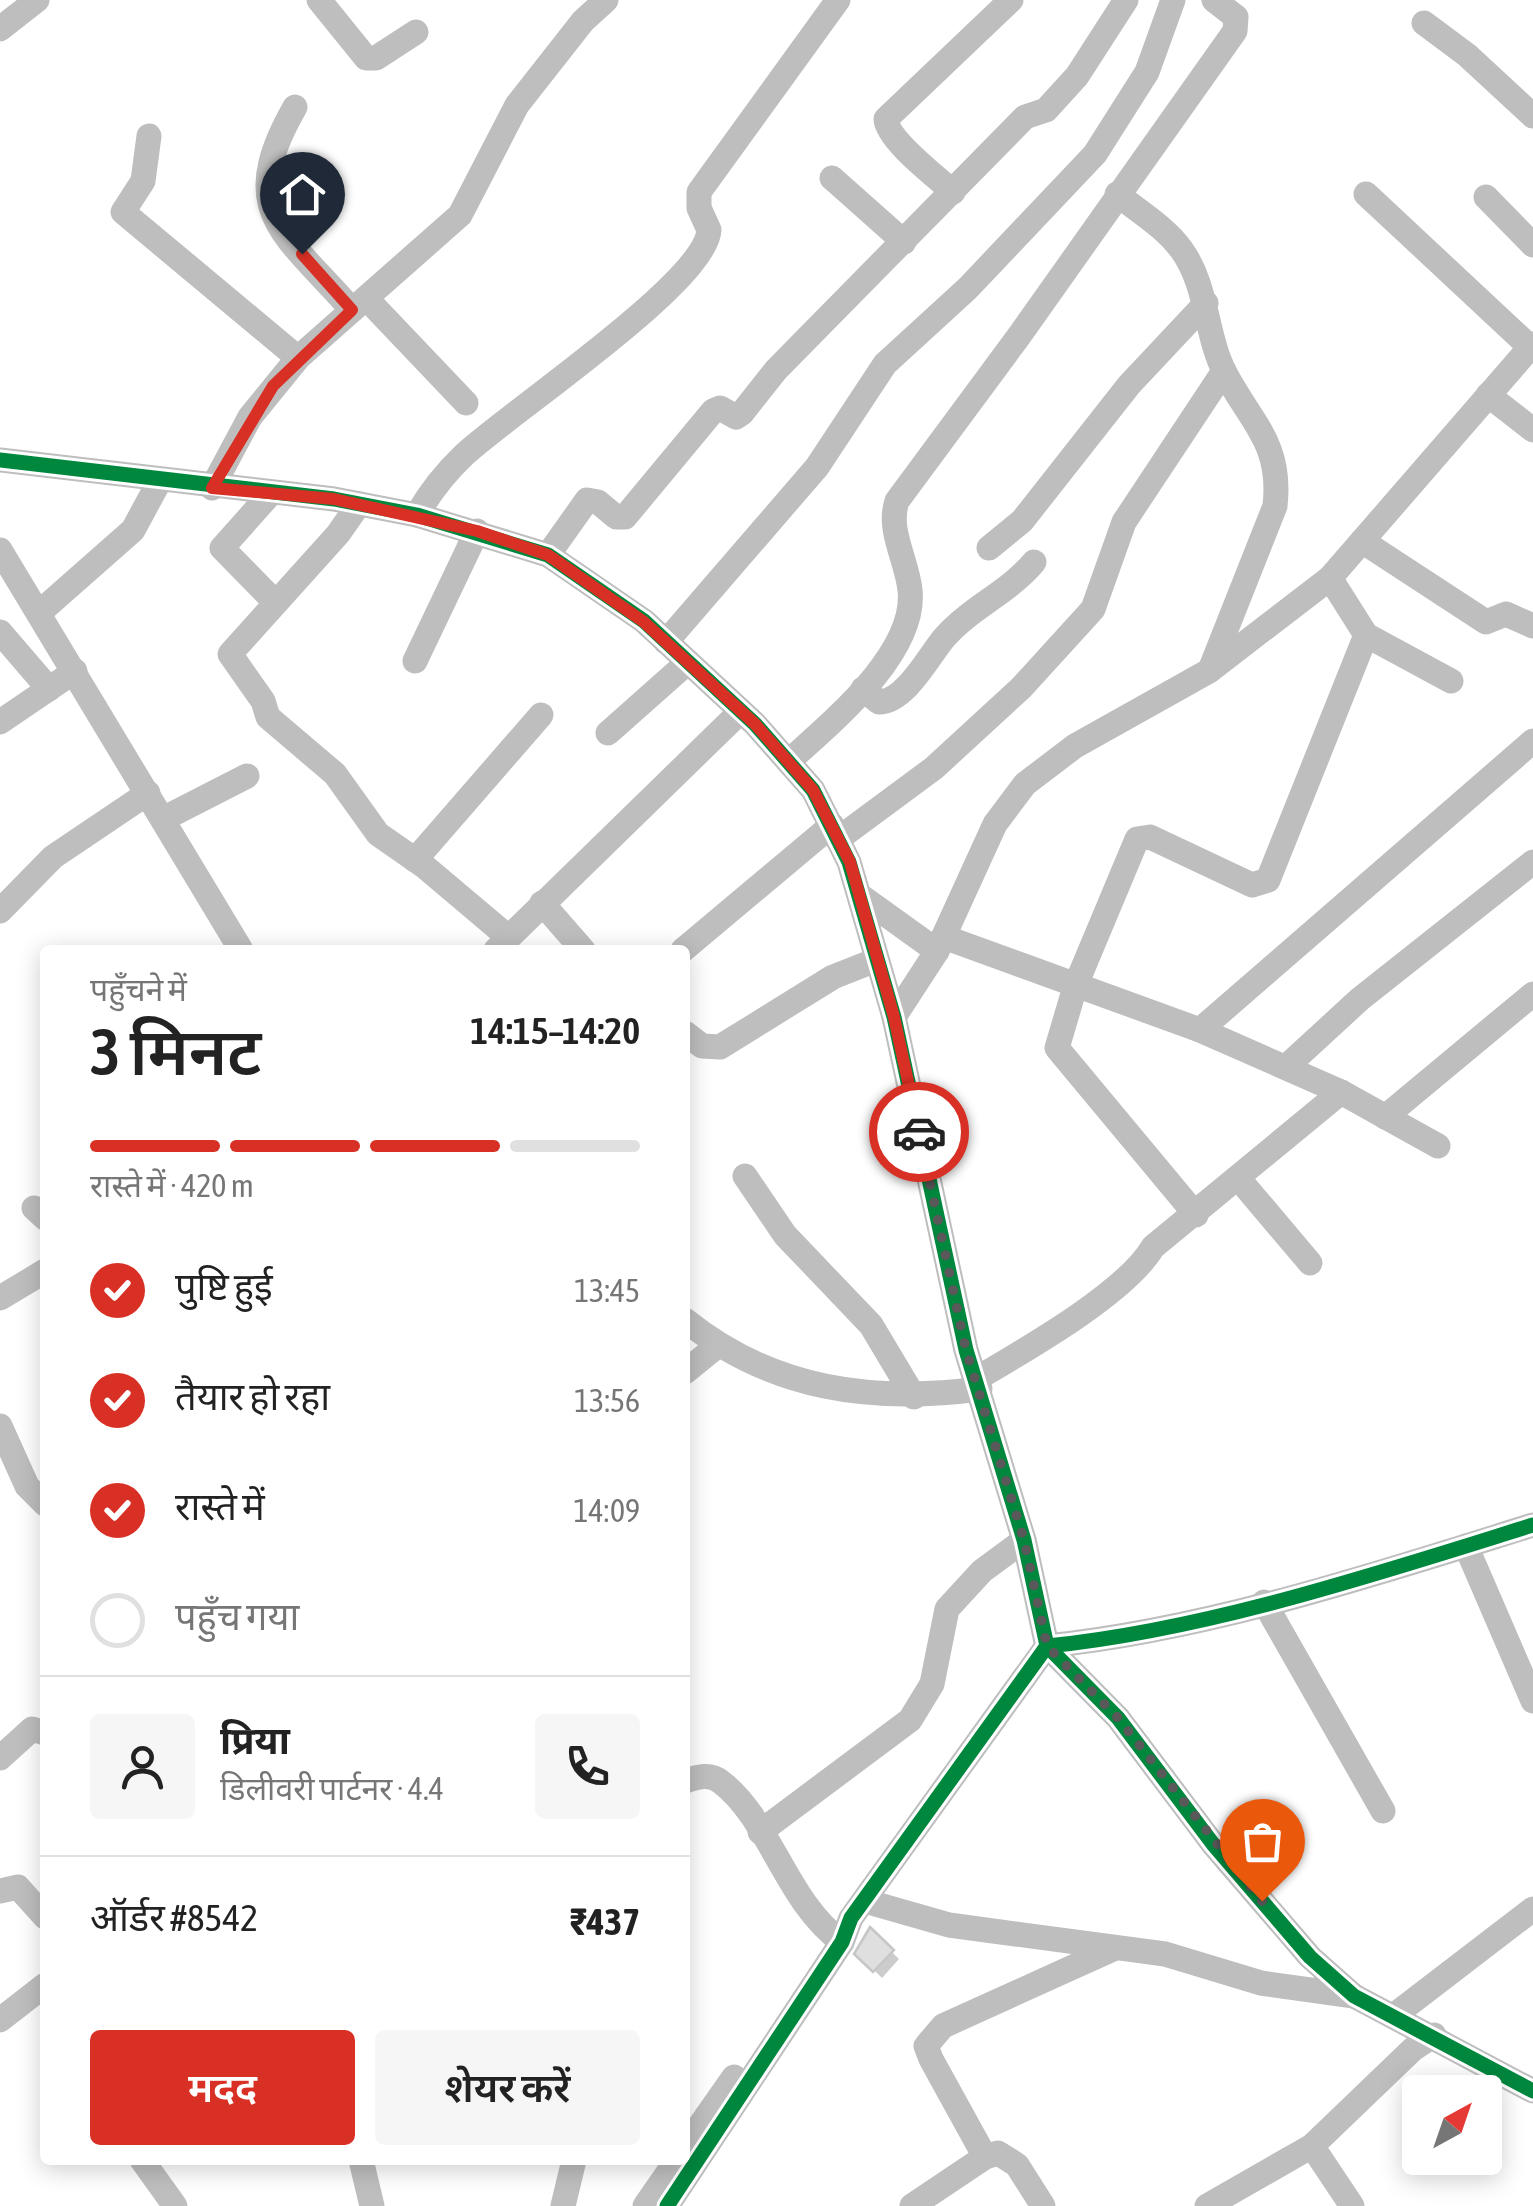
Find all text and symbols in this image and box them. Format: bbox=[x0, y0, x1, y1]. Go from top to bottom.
pin bbox=[260, 152, 345, 255]
icon: home bbox=[275, 167, 330, 222]
text: पहुँचने में bbox=[90, 971, 187, 1008]
text: 14:15–14:20 bbox=[470, 1009, 640, 1052]
text: 3 मिनट bbox=[90, 1014, 261, 1089]
courier bbox=[869, 1082, 969, 1182]
icon: car bbox=[892, 1105, 947, 1160]
text: रास्ते में · 420 m bbox=[90, 1167, 254, 1204]
icon: check bbox=[90, 1263, 145, 1318]
text: पुष्टि हुई bbox=[175, 1265, 273, 1308]
text: 13:45 bbox=[574, 1272, 640, 1309]
icon: check bbox=[90, 1373, 145, 1428]
text: तैयार हो रहा bbox=[175, 1375, 330, 1418]
text: 13:56 bbox=[574, 1382, 640, 1419]
icon: check bbox=[90, 1483, 145, 1538]
text: रास्ते में bbox=[175, 1485, 265, 1528]
text: 14:09 bbox=[574, 1492, 640, 1529]
text: पहुँच गया bbox=[175, 1595, 299, 1638]
button: person bbox=[90, 1714, 195, 1819]
button: phone bbox=[535, 1714, 640, 1819]
text: प्रिया bbox=[220, 1719, 290, 1762]
text: डिलीवरी पार्टनर · 4.4 bbox=[220, 1770, 444, 1807]
pin bbox=[1220, 1799, 1305, 1902]
icon: bag bbox=[1235, 1814, 1290, 1869]
text: ऑर्डर #8542 bbox=[90, 1896, 258, 1939]
text: ₹437 bbox=[570, 1900, 640, 1943]
button: मदद bbox=[90, 2030, 355, 2145]
button: शेयर करें bbox=[375, 2030, 640, 2145]
north arrow bbox=[1402, 2075, 1502, 2175]
map controls bbox=[1402, 2075, 1502, 2175]

